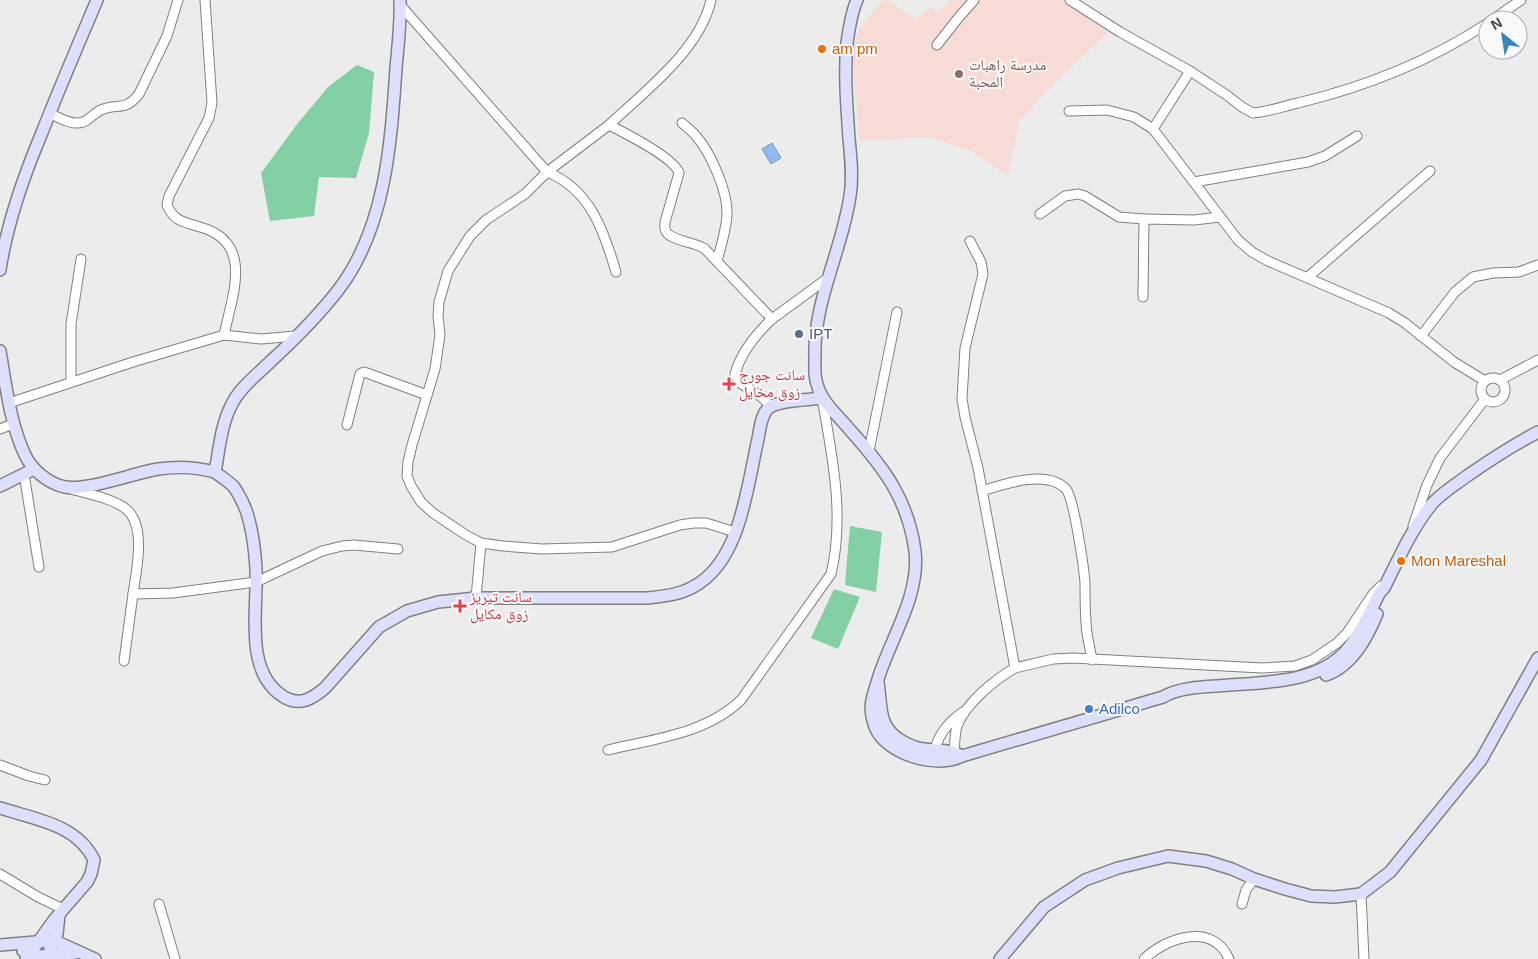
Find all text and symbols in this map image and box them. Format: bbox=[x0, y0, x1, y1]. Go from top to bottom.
north arrow bbox=[1478, 10, 1528, 60]
text: N bbox=[1488, 14, 1505, 33]
place label: am pm bbox=[832, 40, 878, 57]
marker: am pm bbox=[816, 43, 828, 55]
place label: مدرسة راهبات المحبة bbox=[969, 56, 1046, 90]
marker: مدرسة راهبات المحبة bbox=[953, 68, 965, 80]
place label: IPT bbox=[809, 325, 832, 342]
marker: IPT bbox=[793, 328, 805, 340]
place label: سانت جورج زوق مخايل bbox=[739, 366, 805, 402]
marker: سانت جورج زوق مخايل bbox=[723, 378, 735, 390]
place label: Mon Mareshal bbox=[1411, 552, 1506, 569]
marker: Mon Mareshal bbox=[1395, 555, 1407, 567]
place label: سانت تيريز زوق مكايل bbox=[469, 588, 532, 624]
marker: سانت تيريز زوق مكايل bbox=[454, 600, 466, 612]
place label: Adilco bbox=[1099, 700, 1140, 717]
marker: Adilco bbox=[1083, 703, 1095, 715]

